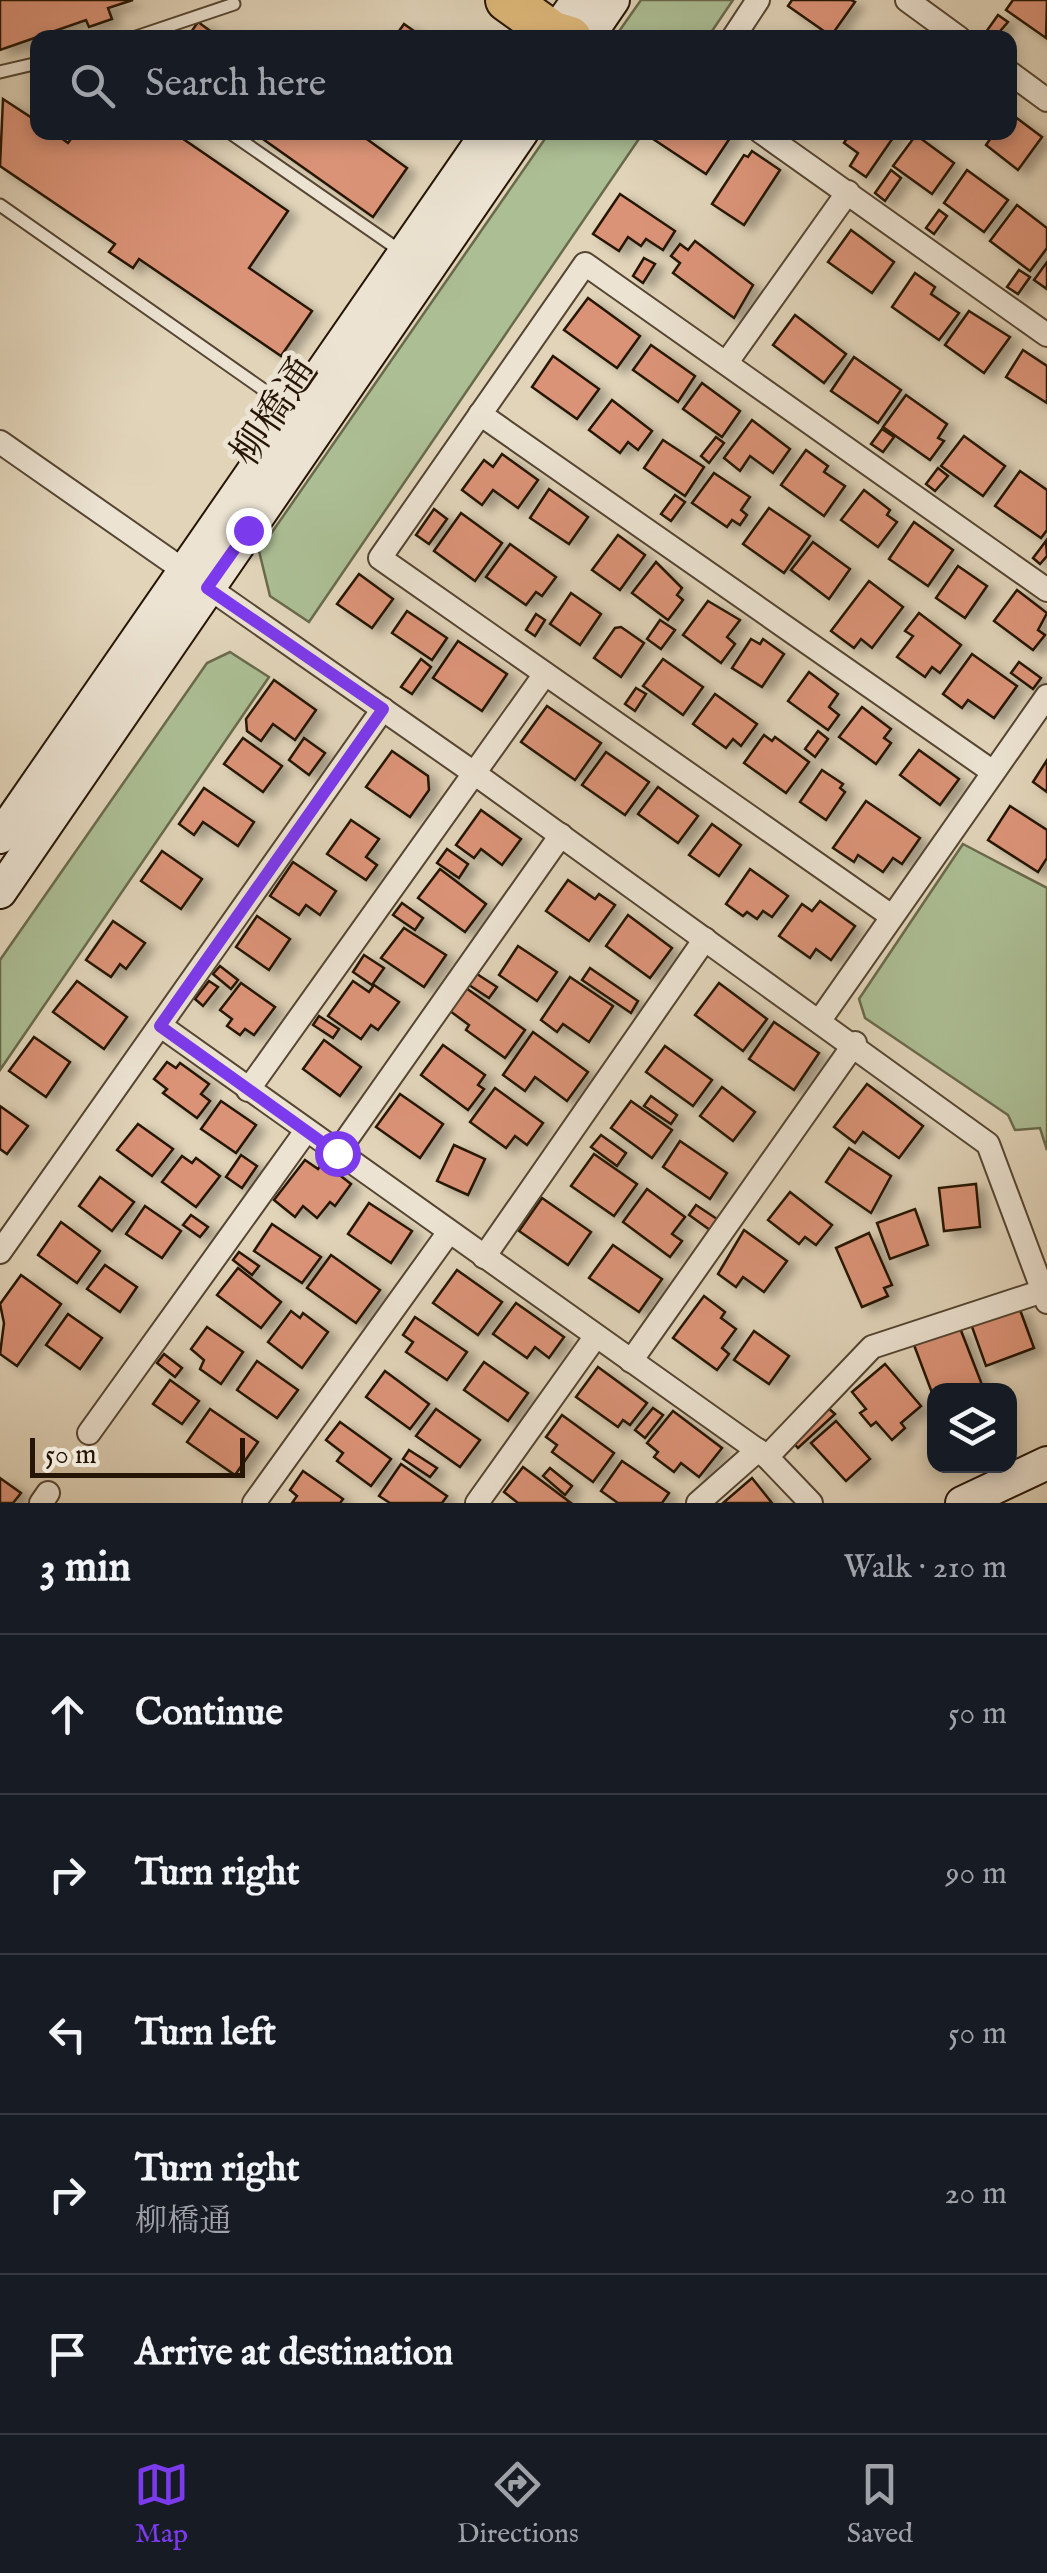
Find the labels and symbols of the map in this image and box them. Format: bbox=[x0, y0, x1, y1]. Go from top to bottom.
street label: 柳橋通 bbox=[221, 349, 331, 477]
route end bbox=[226, 508, 272, 554]
route start bbox=[315, 1131, 361, 1177]
scale bar bbox=[30, 1433, 245, 1478]

